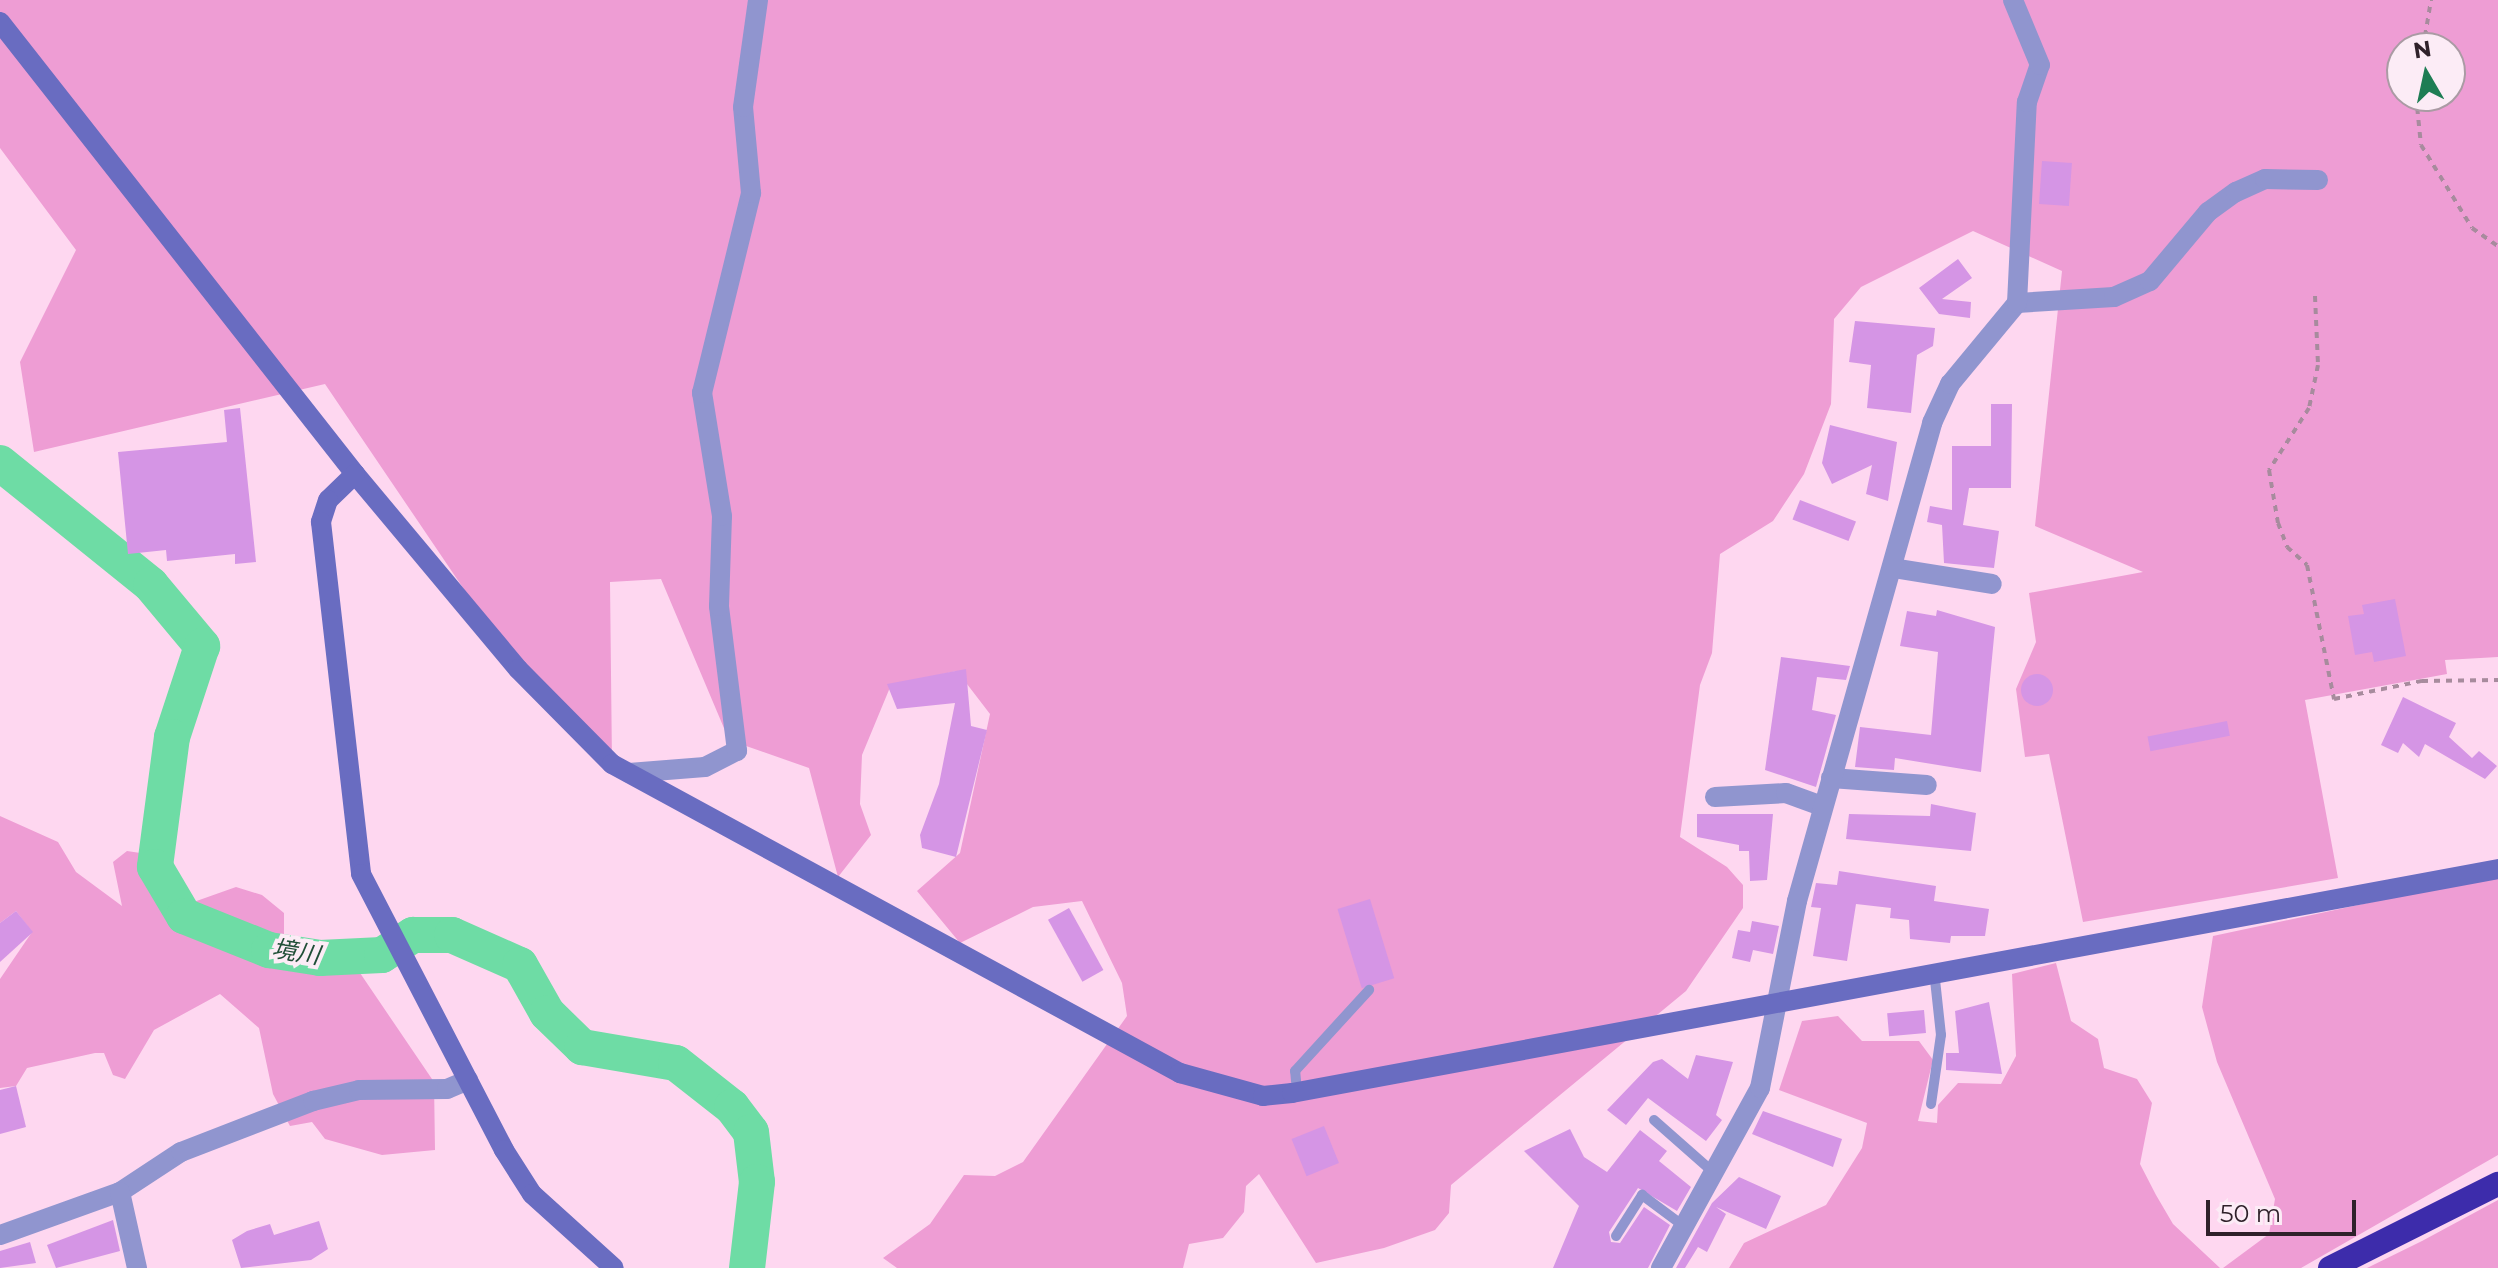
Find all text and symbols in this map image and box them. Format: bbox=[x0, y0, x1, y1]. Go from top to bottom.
north arrow bbox=[2386, 32, 2466, 112]
text: N bbox=[2412, 35, 2433, 65]
water label: 境川 bbox=[270, 934, 322, 970]
scale bar bbox=[2210, 1184, 2360, 1234]
text: 50 m bbox=[2220, 1199, 2281, 1228]

